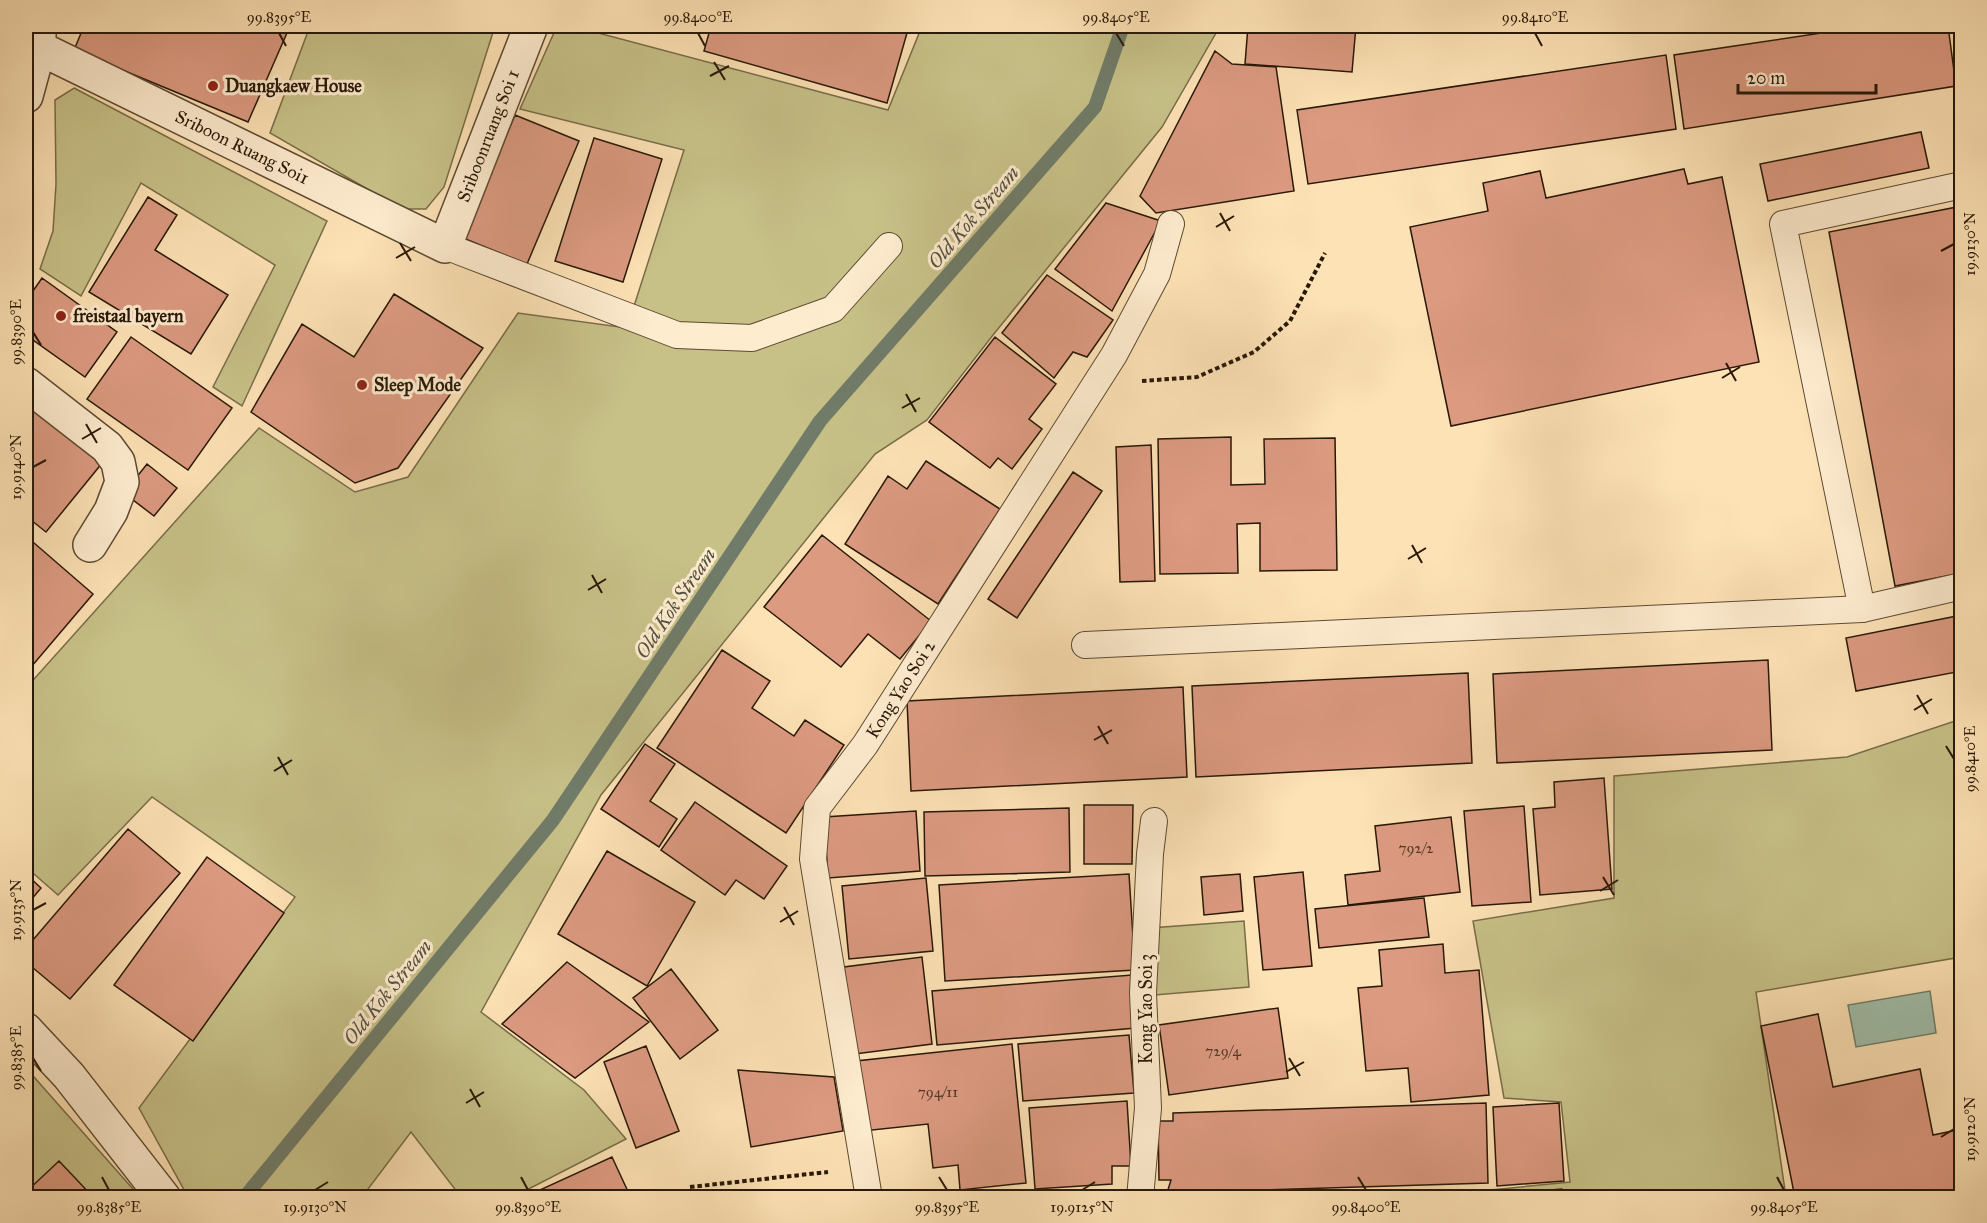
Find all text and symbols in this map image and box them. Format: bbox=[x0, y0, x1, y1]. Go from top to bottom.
text: 99.8395°E bbox=[247, 8, 311, 26]
text: 99.8400°E bbox=[663, 8, 733, 26]
text: 99.8405°E bbox=[1082, 8, 1150, 26]
text: 99.8410°E bbox=[1502, 8, 1568, 26]
scale bar bbox=[1738, 57, 1876, 95]
street label: Sriboonruang Soi 1 bbox=[452, 66, 524, 205]
text: 20 m bbox=[1747, 67, 1785, 89]
place label: Duangkaew House bbox=[225, 75, 362, 98]
marker: Duangkaew House bbox=[206, 79, 220, 93]
street label: Sriboon Ruang Soi1 bbox=[172, 105, 313, 189]
water label: Old Kok Stream bbox=[922, 161, 1024, 273]
text: 19.9130°N bbox=[1961, 212, 1979, 276]
text: 99.8390°E bbox=[7, 299, 25, 365]
place label: freistaal bayern bbox=[72, 305, 184, 328]
marker: freistaal bayern bbox=[54, 309, 68, 323]
place label: Sleep Mode bbox=[374, 374, 462, 397]
marker: Sleep Mode bbox=[355, 378, 369, 392]
text: 19.9140°N bbox=[7, 434, 25, 500]
water label: Old Kok Stream bbox=[629, 543, 721, 663]
street label: Kong Yao Soi 2 bbox=[861, 636, 940, 743]
text: 99.8410°E bbox=[1961, 726, 1979, 792]
house number: 792/2 bbox=[1399, 839, 1434, 857]
text: 19.9135°N bbox=[7, 879, 25, 941]
water label: Old Kok Stream bbox=[338, 935, 436, 1049]
street label: Kong Yao Soi 3 bbox=[1135, 954, 1158, 1064]
text: 99.8385°E bbox=[7, 1026, 25, 1090]
house number: 729/4 bbox=[1205, 1042, 1241, 1060]
house number: 794/11 bbox=[918, 1083, 958, 1101]
text: 19.9120°N bbox=[1961, 1096, 1979, 1162]
text: 99.8385°E bbox=[77, 1198, 141, 1216]
text: 19.9130°N bbox=[283, 1198, 347, 1216]
text: 99.8390°E bbox=[495, 1198, 561, 1216]
text: 99.8395°E bbox=[915, 1198, 979, 1216]
text: 19.9125°N bbox=[1050, 1198, 1114, 1216]
text: 99.8400°E bbox=[1331, 1198, 1401, 1216]
text: 99.8405°E bbox=[1750, 1198, 1818, 1216]

